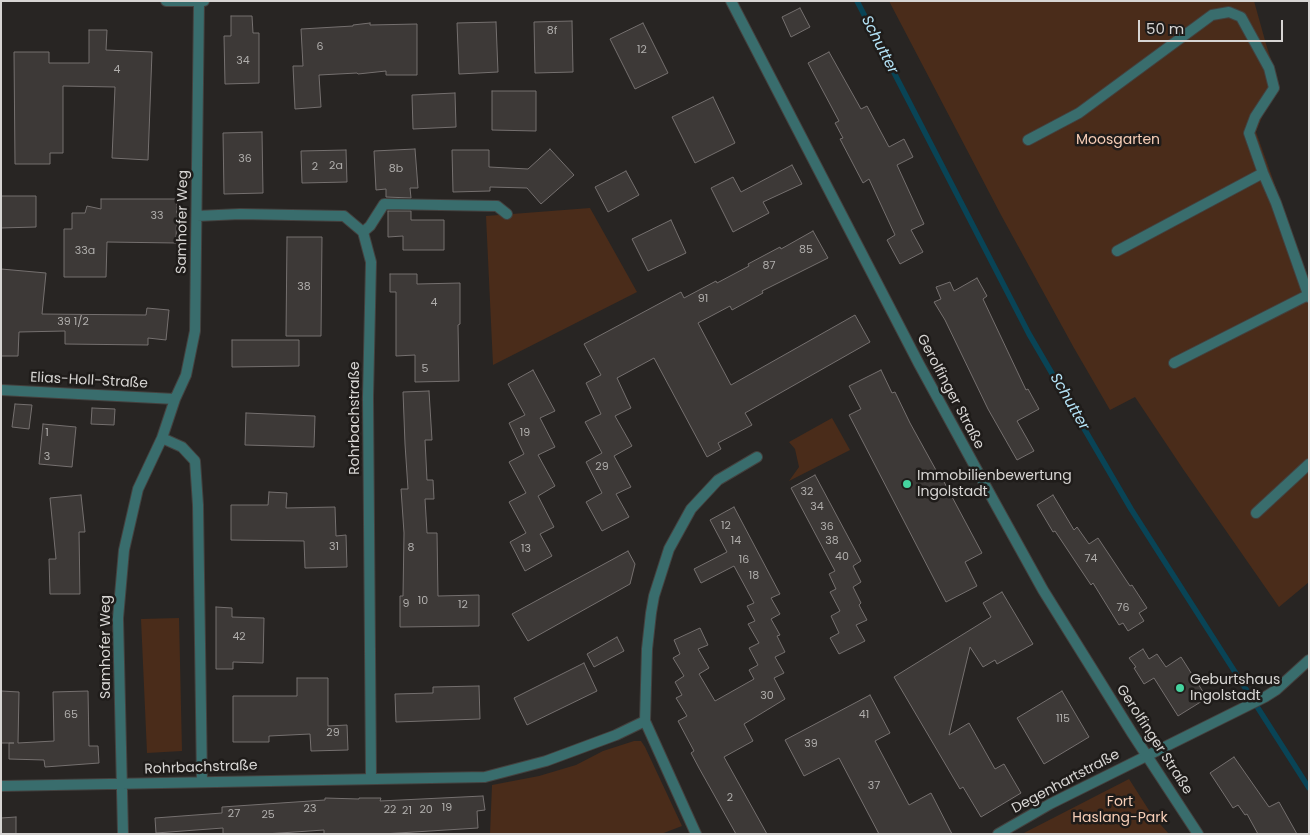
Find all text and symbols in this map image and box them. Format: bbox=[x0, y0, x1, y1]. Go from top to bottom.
scale bar bbox=[1140, 10, 1285, 42]
water label: Schutter bbox=[857, 13, 901, 77]
text: 50 m bbox=[1146, 18, 1184, 39]
house number: 8f bbox=[547, 24, 557, 38]
house number: 6 bbox=[317, 40, 323, 54]
house number: 12 bbox=[637, 43, 647, 57]
house number: 34 bbox=[236, 54, 250, 68]
house number: 4 bbox=[114, 63, 120, 77]
park label: Moosgarten bbox=[1076, 132, 1160, 148]
house number: 36 bbox=[238, 152, 252, 166]
house number: 2a bbox=[329, 159, 343, 173]
house number: 2 bbox=[312, 160, 318, 174]
house number: 8b bbox=[389, 162, 403, 176]
street label: Samhofer Weg bbox=[174, 170, 192, 274]
house number: 33 bbox=[151, 209, 163, 223]
house number: 85 bbox=[799, 243, 813, 257]
house number: 33a bbox=[75, 244, 95, 258]
house number: 87 bbox=[763, 259, 775, 273]
house number: 38 bbox=[297, 280, 311, 294]
house number: 91 bbox=[698, 292, 708, 306]
house number: 4 bbox=[431, 296, 437, 310]
house number: 39 1/2 bbox=[57, 315, 89, 329]
street label: Gerolfinger Straße bbox=[913, 332, 987, 452]
street label: Rohrbachstraße bbox=[347, 361, 363, 475]
house number: 5 bbox=[422, 362, 428, 376]
street label: Elias-Holl-Straße bbox=[30, 370, 148, 392]
water label: Schutter bbox=[1045, 370, 1093, 434]
house number: 1 bbox=[45, 426, 49, 440]
house number: 19 bbox=[520, 426, 530, 440]
house number: 3 bbox=[44, 450, 50, 464]
house number: 29 bbox=[595, 460, 609, 474]
place label: Immobilienbewertung Ingolstadt bbox=[917, 468, 1072, 501]
marker: Immobilienbewertung Ingolstadt bbox=[901, 478, 913, 490]
house number: 32 bbox=[801, 485, 813, 499]
house number: 34 bbox=[810, 500, 824, 514]
house number: 12 bbox=[721, 519, 731, 533]
house number: 36 bbox=[820, 520, 834, 534]
house number: 14 bbox=[731, 534, 741, 548]
house number: 38 bbox=[825, 534, 839, 548]
house number: 31 bbox=[329, 540, 339, 554]
house number: 8 bbox=[408, 541, 414, 555]
house number: 13 bbox=[521, 542, 531, 556]
house number: 40 bbox=[835, 550, 849, 564]
house number: 74 bbox=[1085, 552, 1097, 566]
house number: 16 bbox=[739, 553, 749, 567]
house number: 18 bbox=[749, 569, 759, 583]
house number: 10 bbox=[418, 594, 428, 608]
street label: Samhofer Weg bbox=[98, 595, 114, 699]
house number: 9 bbox=[403, 597, 409, 611]
house number: 12 bbox=[458, 598, 468, 612]
house number: 76 bbox=[1117, 601, 1129, 615]
house number: 42 bbox=[232, 630, 246, 644]
place label: Geburtshaus Ingolstadt bbox=[1190, 672, 1280, 704]
street label: Gerolfinger Straße bbox=[1112, 682, 1196, 798]
marker: Geburtshaus Ingolstadt bbox=[1174, 682, 1186, 694]
house number: 30 bbox=[760, 689, 774, 703]
house number: 65 bbox=[64, 708, 78, 722]
house number: 41 bbox=[859, 708, 869, 722]
house number: 115 bbox=[1056, 712, 1070, 726]
house number: 29 bbox=[326, 726, 340, 740]
house number: 39 bbox=[804, 737, 818, 751]
street label: Degenhartstraße bbox=[1009, 746, 1123, 818]
street label: Rohrbachstraße bbox=[144, 758, 258, 778]
house number: 37 bbox=[868, 779, 880, 793]
house number: 2 bbox=[727, 791, 733, 805]
park label: Fort Haslang-Park bbox=[1072, 794, 1168, 826]
house number: 19 bbox=[442, 801, 452, 815]
house number: 23 bbox=[304, 802, 316, 816]
house number: 22 bbox=[384, 803, 396, 817]
house number: 20 bbox=[419, 803, 433, 817]
house number: 21 bbox=[402, 804, 412, 818]
house number: 27 bbox=[228, 807, 240, 821]
house number: 25 bbox=[261, 808, 275, 822]

